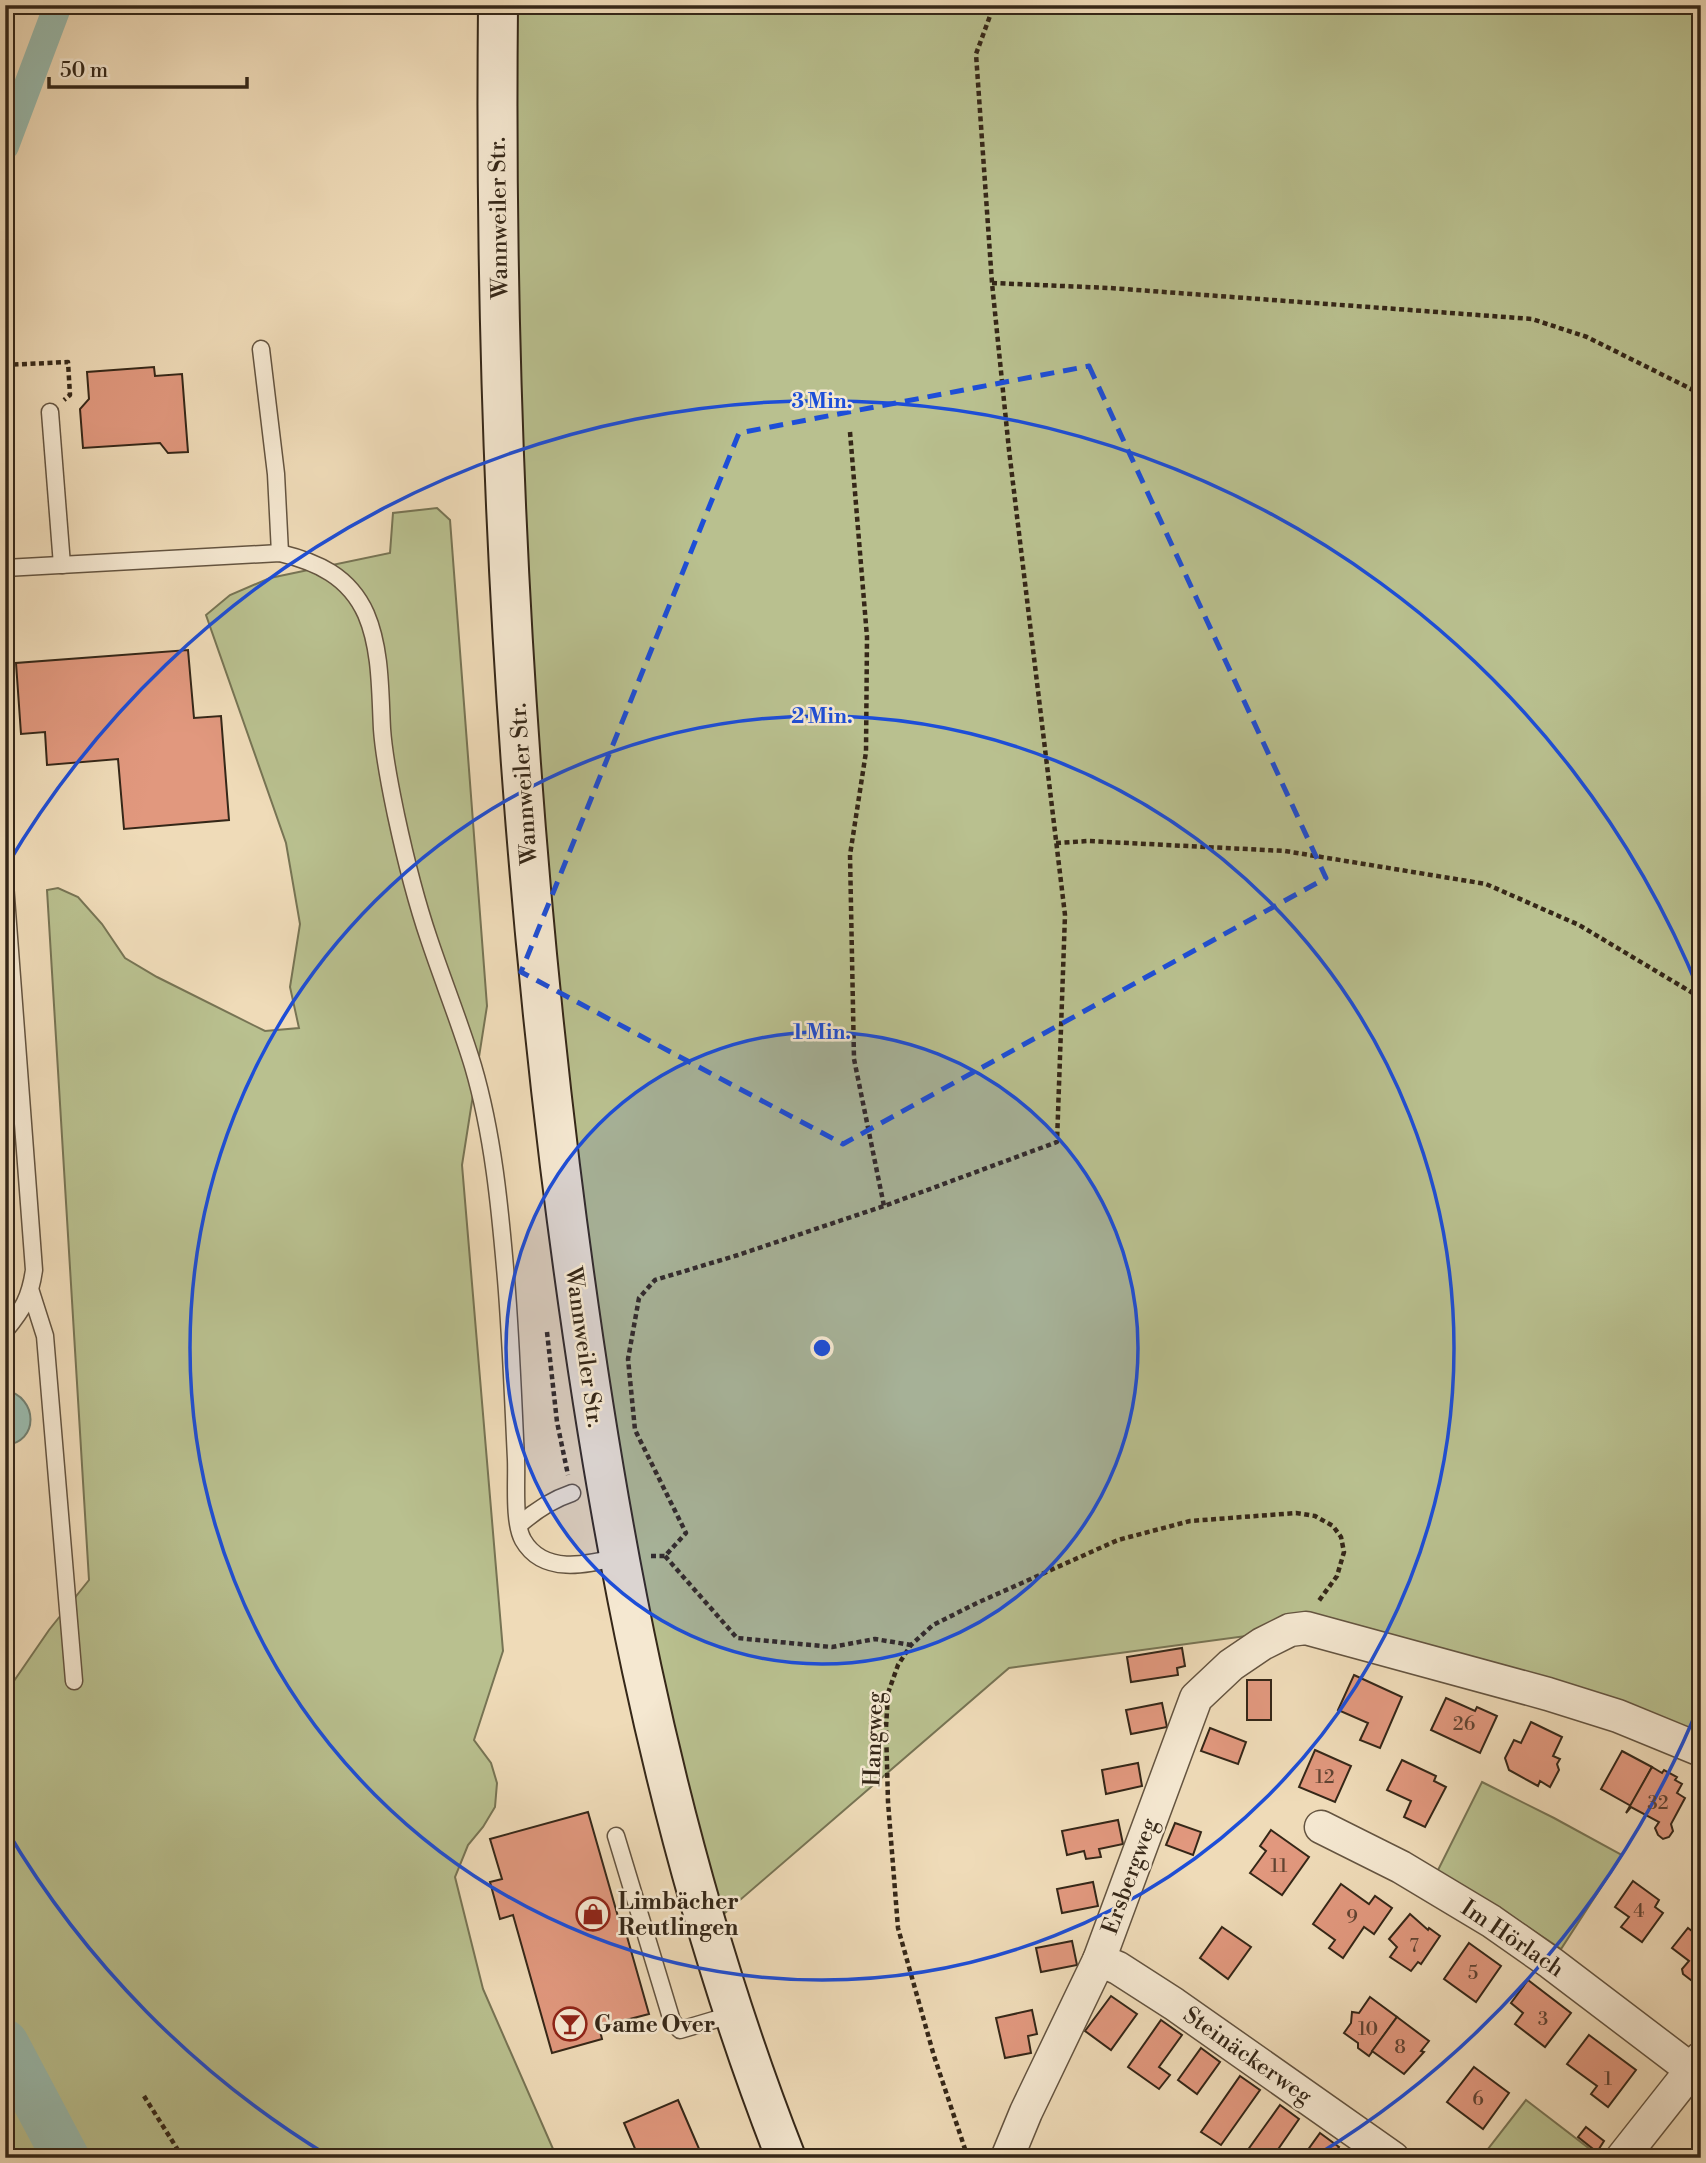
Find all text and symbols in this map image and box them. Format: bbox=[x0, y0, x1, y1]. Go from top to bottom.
scale bar bbox=[49, 46, 247, 90]
text: 50 m bbox=[60, 58, 108, 84]
street label: Wannweiler Str. bbox=[484, 137, 514, 300]
text: 3 Min. bbox=[792, 389, 852, 415]
street label: Wannweiler Str. bbox=[504, 702, 544, 867]
text: 2 Min. bbox=[791, 704, 853, 730]
text: 1 Min. bbox=[793, 1020, 851, 1046]
street label: Wannweiler Str. bbox=[559, 1264, 609, 1429]
centre of rings bbox=[810, 1336, 834, 1360]
street label: Hangweg bbox=[858, 1691, 890, 1787]
house number: 26 bbox=[1453, 1712, 1475, 1736]
house number: 12 bbox=[1315, 1765, 1335, 1789]
house number: 32 bbox=[1647, 1791, 1669, 1815]
street label: Ersbergweg bbox=[1096, 1814, 1164, 1938]
house number: 11 bbox=[1271, 1854, 1288, 1878]
place label: Limbächer Reutlingen bbox=[618, 1888, 739, 1942]
street label: Im Hörlach bbox=[1456, 1894, 1569, 1984]
shop icon: Limbächer Reutlingen bbox=[574, 1895, 612, 1933]
house number: 4 bbox=[1633, 1899, 1645, 1923]
house number: 9 bbox=[1346, 1905, 1358, 1929]
house number: 7 bbox=[1409, 1934, 1419, 1958]
house number: 5 bbox=[1468, 1961, 1478, 1985]
street label: Steinäckerweg bbox=[1178, 2001, 1317, 2111]
bar icon: Game Over bbox=[551, 2005, 589, 2043]
house number: 3 bbox=[1538, 2007, 1548, 2031]
place label: Game Over bbox=[594, 2011, 716, 2039]
house number: 10 bbox=[1358, 2017, 1378, 2041]
house number: 8 bbox=[1394, 2035, 1406, 2059]
house number: 1 bbox=[1604, 2067, 1612, 2091]
house number: 6 bbox=[1472, 2087, 1484, 2111]

